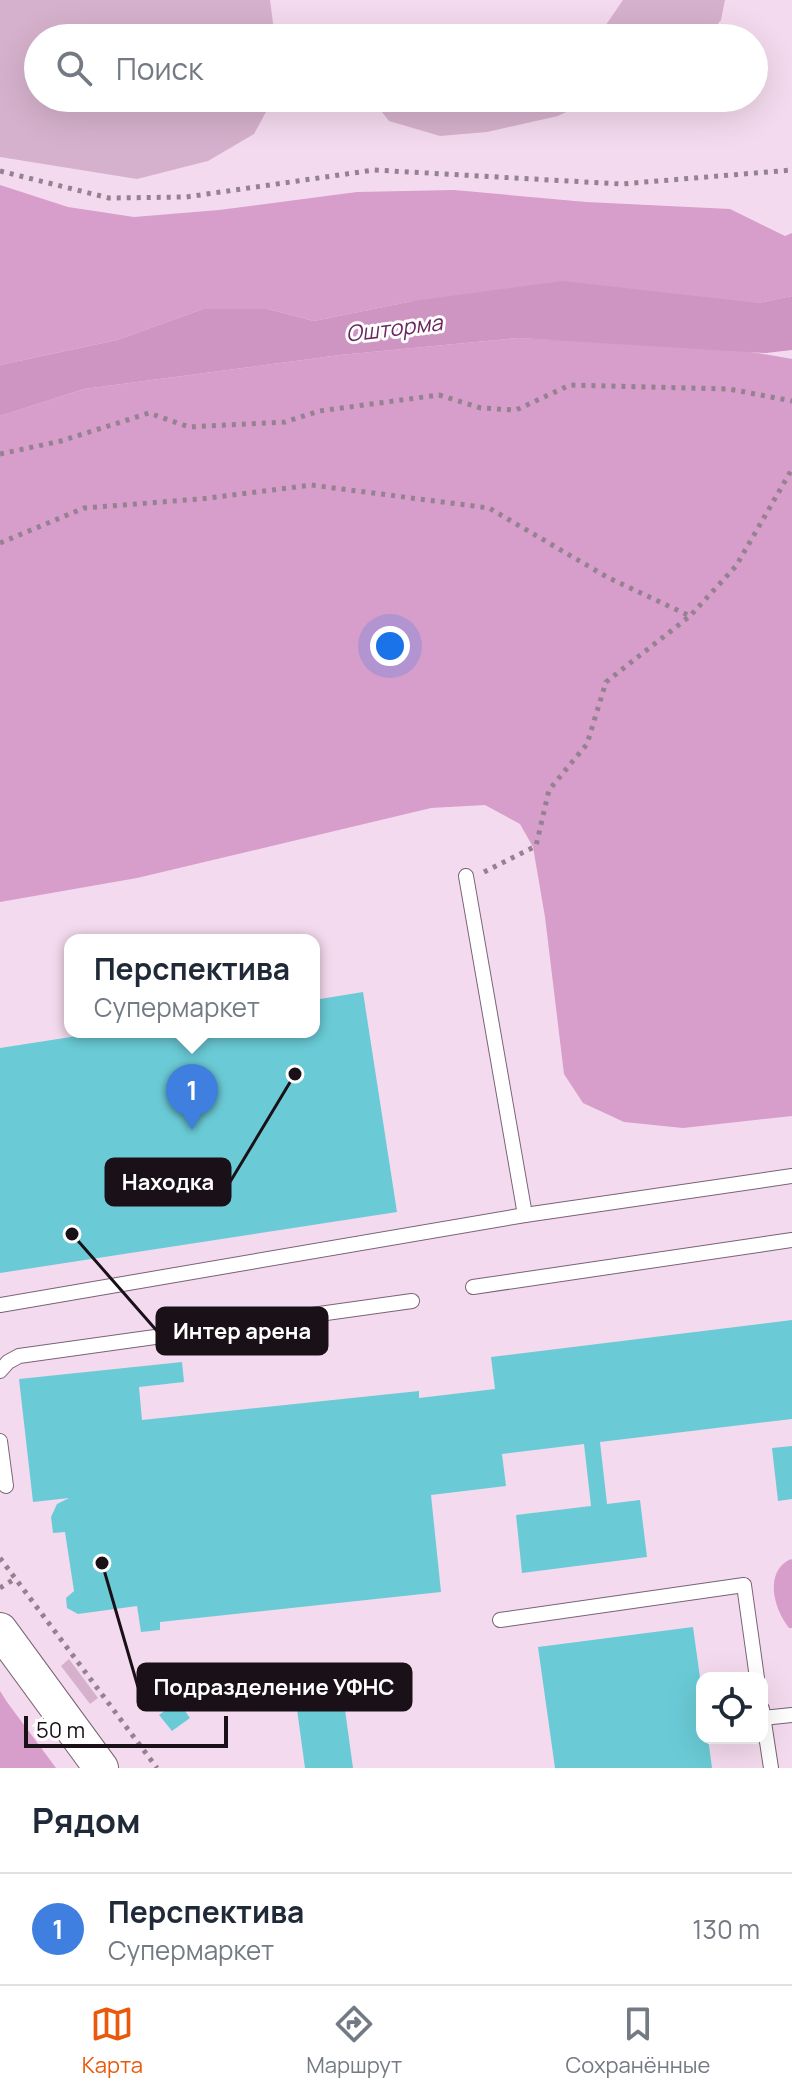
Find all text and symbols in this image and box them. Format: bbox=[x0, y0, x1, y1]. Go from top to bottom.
search box bbox=[24, 24, 768, 112]
icon: search bbox=[52, 46, 96, 90]
text: Поиск bbox=[116, 48, 203, 89]
water label: Ошторма bbox=[344, 307, 446, 349]
your location bbox=[370, 626, 410, 666]
popup bbox=[64, 934, 320, 1038]
text: Перспектива bbox=[94, 948, 290, 989]
text: Супермаркет bbox=[94, 989, 260, 1025]
pin: 1 bbox=[166, 1064, 218, 1130]
callout: Находка bbox=[106, 1159, 230, 1205]
text: Находка bbox=[122, 1167, 214, 1197]
callout: Интер арена bbox=[157, 1308, 327, 1354]
text: Интер арена bbox=[173, 1316, 311, 1346]
callout: Подразделение УФНС bbox=[138, 1664, 411, 1710]
text: Подразделение УФНС bbox=[153, 1672, 395, 1702]
map controls bbox=[696, 1672, 768, 1744]
button: locate bbox=[696, 1672, 768, 1744]
scale bar bbox=[24, 1712, 228, 1748]
text: 50 m bbox=[36, 1715, 85, 1745]
text: Рядом bbox=[32, 1797, 141, 1843]
text: Перспектива bbox=[108, 1891, 304, 1932]
text: 1 bbox=[52, 1911, 64, 1947]
text: 130 m bbox=[692, 1911, 760, 1947]
text: Супермаркет bbox=[108, 1932, 274, 1968]
tab: Карта bbox=[82, 2002, 143, 2080]
tab: Маршрут bbox=[306, 2002, 402, 2080]
tab: Сохранённые bbox=[565, 2002, 710, 2080]

